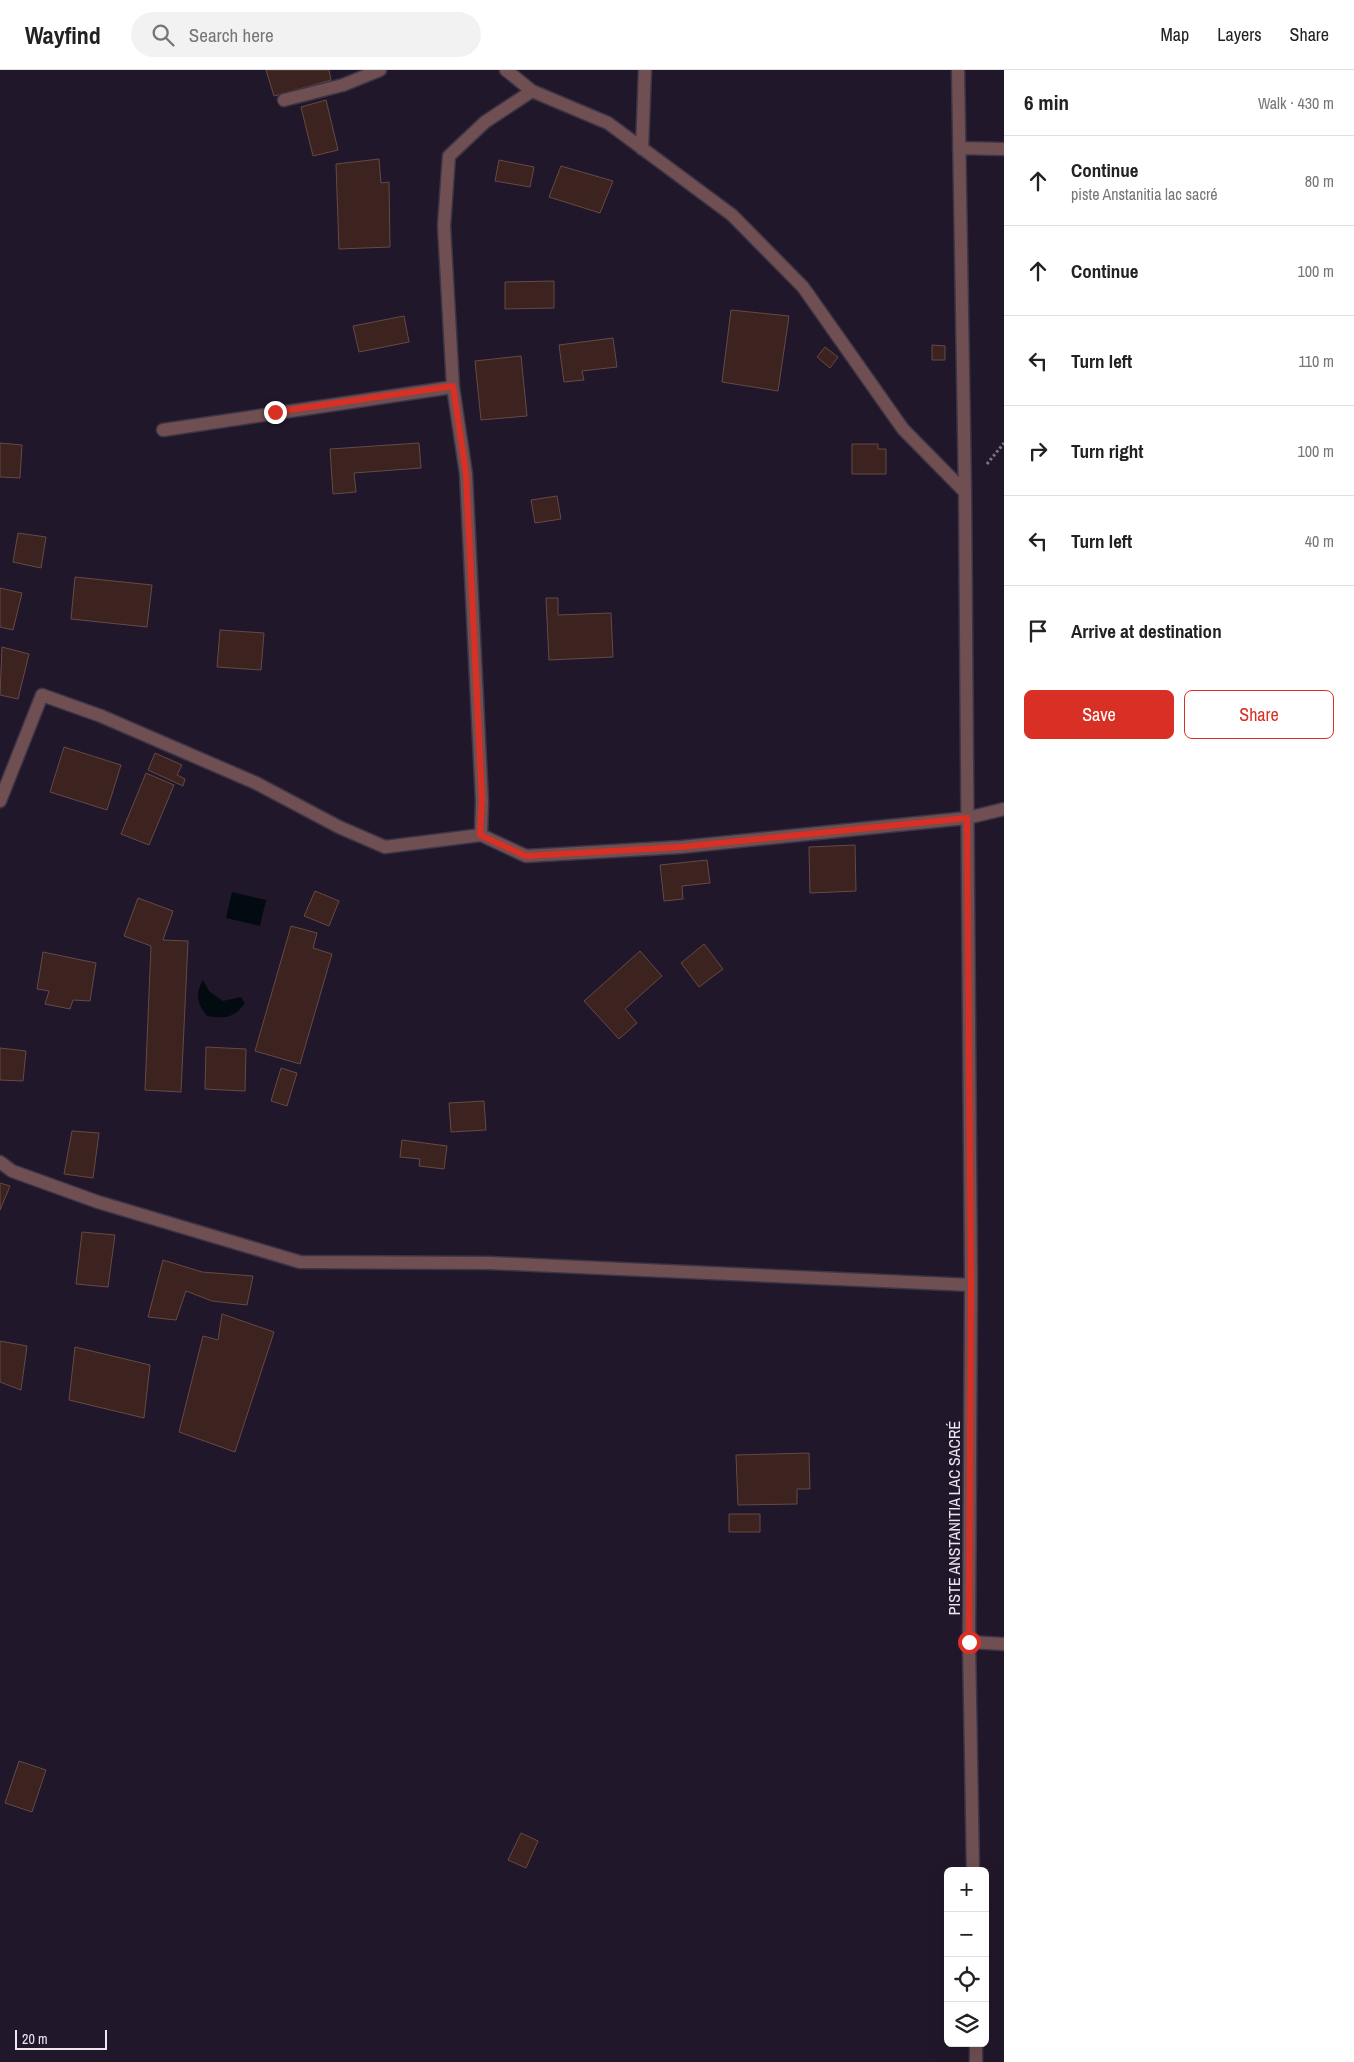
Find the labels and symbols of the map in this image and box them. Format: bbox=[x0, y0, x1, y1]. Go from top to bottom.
route end bbox=[264, 401, 287, 424]
street label: PISTE ANSTANITIA LAC SACRÉ bbox=[943, 1421, 965, 1615]
route start bbox=[958, 1631, 981, 1654]
scale bar bbox=[15, 2027, 108, 2050]

